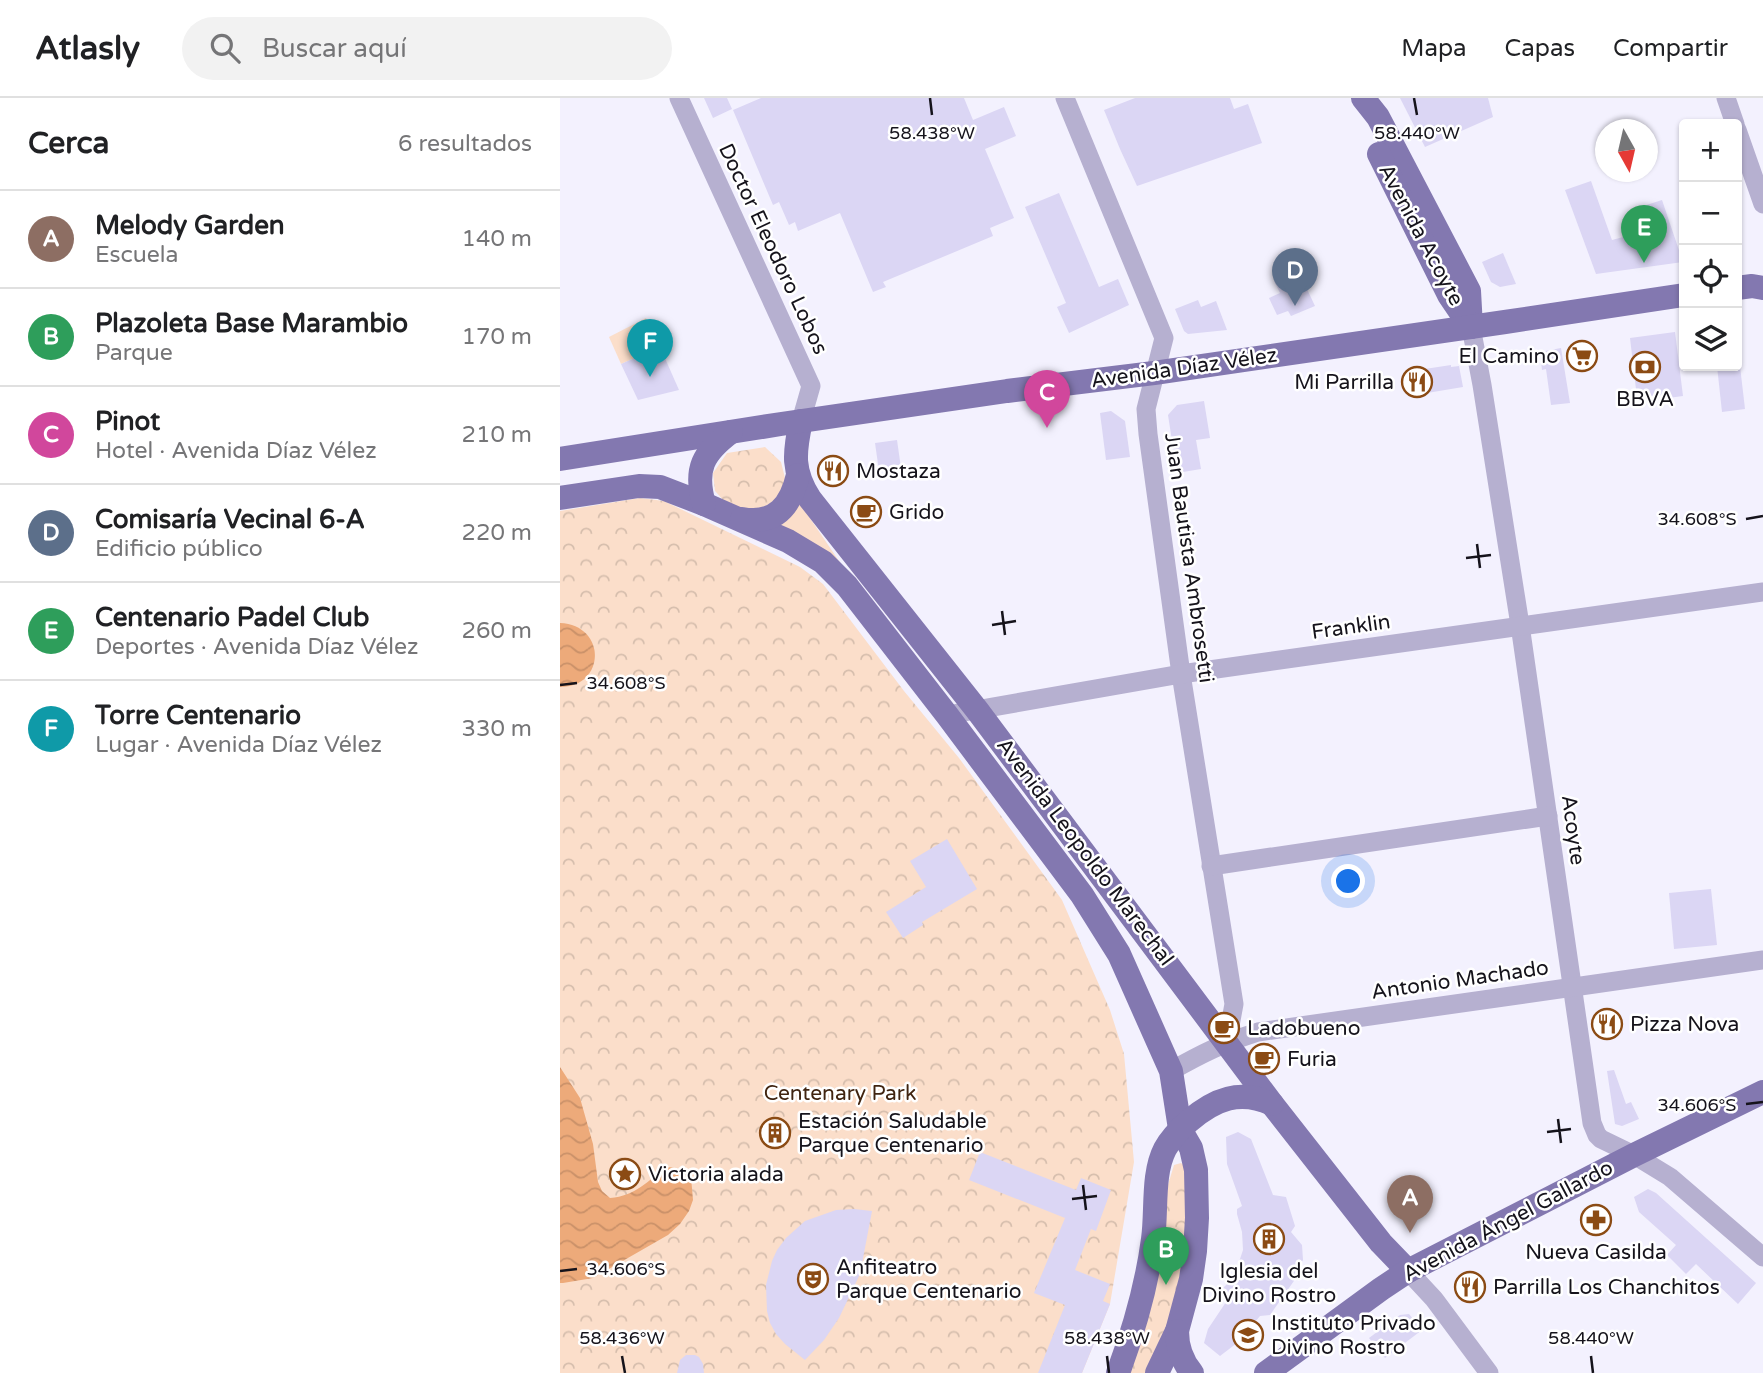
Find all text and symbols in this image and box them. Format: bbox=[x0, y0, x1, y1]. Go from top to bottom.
search box bbox=[182, 17, 672, 80]
text: Atlasly bbox=[35, 29, 140, 68]
icon: search bbox=[206, 29, 244, 67]
text: Buscar aquí bbox=[262, 33, 407, 64]
text: Mapa bbox=[1401, 34, 1467, 63]
text: Capas bbox=[1505, 34, 1575, 63]
text: Compartir bbox=[1613, 34, 1728, 63]
north arrow bbox=[1595, 119, 1658, 182]
map controls bbox=[1679, 119, 1742, 371]
button: + bbox=[1679, 119, 1742, 182]
text: 58.438°W bbox=[889, 122, 975, 144]
text: 58.440°W bbox=[1374, 122, 1460, 144]
text: Cerca bbox=[28, 125, 109, 162]
text: 6 resultados bbox=[398, 130, 532, 158]
street label: Doctor Eleodoro Lobos bbox=[713, 140, 833, 358]
street label: Avenida Acoyte bbox=[1373, 160, 1469, 310]
button: − bbox=[1679, 182, 1742, 245]
pin: E bbox=[1621, 205, 1667, 263]
text: Melody Garden bbox=[95, 210, 285, 241]
text: A bbox=[42, 225, 60, 253]
text: 140 m bbox=[462, 225, 532, 253]
text: Escuela bbox=[95, 241, 179, 269]
button: locate bbox=[1679, 245, 1742, 308]
pin: D bbox=[1272, 248, 1318, 306]
text: Plazoleta Base Marambio bbox=[95, 308, 408, 339]
button: layers bbox=[1679, 308, 1742, 371]
pin: F bbox=[627, 319, 673, 377]
text: B bbox=[43, 323, 59, 351]
text: 170 m bbox=[462, 323, 532, 351]
text: Parque bbox=[95, 339, 173, 367]
supermarket icon: El Camino bbox=[1565, 339, 1599, 373]
street label: Avenida Díaz Vélez bbox=[1089, 343, 1279, 393]
place label: El Camino bbox=[1458, 344, 1559, 369]
bank icon: BBVA bbox=[1628, 350, 1662, 384]
restaurant icon: Mi Parrilla bbox=[1400, 365, 1434, 399]
pin: C bbox=[1024, 370, 1070, 428]
place label: Mi Parrilla bbox=[1294, 370, 1394, 395]
place label: BBVA bbox=[1616, 387, 1674, 412]
text: Pinot bbox=[95, 406, 160, 437]
text: C bbox=[43, 421, 59, 449]
text: 210 m bbox=[462, 421, 532, 449]
street label: Juan Bautista Ambrosetti bbox=[1159, 431, 1219, 685]
text: Hotel · Avenida Díaz Vélez bbox=[95, 437, 377, 465]
restaurant icon: Mostaza bbox=[816, 454, 850, 488]
place label: Mostaza bbox=[856, 459, 941, 484]
cafe icon: Grido bbox=[849, 495, 883, 529]
place label: Grido bbox=[889, 500, 944, 525]
text: Comisaría Vecinal 6-A bbox=[95, 504, 365, 535]
text: 34.608°S bbox=[1657, 508, 1737, 530]
text: D bbox=[42, 519, 60, 547]
text: 220 m bbox=[462, 519, 532, 547]
text: Edificio público bbox=[95, 535, 263, 563]
text: Centenario Padel Club bbox=[95, 602, 369, 633]
street label: Franklin bbox=[1310, 609, 1392, 645]
text: E bbox=[44, 617, 58, 645]
text: 260 m bbox=[462, 617, 532, 645]
text: Deportes · Avenida Díaz Vélez bbox=[95, 633, 418, 661]
text: 34.608°S bbox=[586, 672, 666, 694]
text: Torre Centenario bbox=[95, 700, 301, 731]
text: F bbox=[44, 715, 58, 743]
text: 330 m bbox=[462, 715, 532, 743]
text: Lugar · Avenida Díaz Vélez bbox=[95, 731, 382, 759]
street label: Avenida Leopoldo Marechal bbox=[991, 733, 1179, 971]
street label: Acoyte bbox=[1556, 793, 1590, 867]
your location bbox=[1331, 864, 1365, 898]
street label: Antonio Machado bbox=[1370, 955, 1550, 1005]
restaurant icon: Pizza Nova bbox=[1590, 1007, 1624, 1041]
cafe icon: Ladobueno bbox=[1207, 1011, 1241, 1045]
place label: Pizza Nova bbox=[1630, 1012, 1739, 1037]
place label: Ladobueno bbox=[1247, 1016, 1360, 1041]
cafe icon: Furia bbox=[1247, 1042, 1281, 1076]
place label: Furia bbox=[1287, 1047, 1337, 1072]
park label: Centenary Park bbox=[764, 1081, 916, 1106]
text: 34.606°S bbox=[1658, 1094, 1736, 1116]
place label: Estación Saludable Parque Centenario bbox=[798, 1109, 987, 1158]
building icon: Estación Saludable Parque Centenario bbox=[758, 1116, 792, 1150]
street label: Avenida Ángel Gallardo bbox=[1399, 1155, 1617, 1287]
place icon: Victoria alada bbox=[608, 1157, 642, 1191]
place label: Victoria alada bbox=[648, 1162, 784, 1187]
pin: A bbox=[1387, 1175, 1433, 1233]
pharmacy icon: Nueva Casilda bbox=[1579, 1203, 1613, 1237]
building icon: Iglesia del Divino Rostro bbox=[1252, 1222, 1286, 1256]
pin: B bbox=[1143, 1227, 1189, 1285]
place label: Nueva Casilda bbox=[1525, 1240, 1667, 1265]
place label: Anfiteatro Parque Centenario bbox=[836, 1255, 1022, 1304]
text: 34.606°S bbox=[587, 1258, 665, 1280]
place label: Iglesia del Divino Rostro bbox=[1202, 1259, 1336, 1308]
theatre icon: Anfiteatro Parque Centenario bbox=[796, 1262, 830, 1296]
restaurant icon: Parrilla Los Chanchitos bbox=[1453, 1270, 1487, 1304]
place label: Parrilla Los Chanchitos bbox=[1493, 1275, 1720, 1300]
place label: Instituto Privado Divino Rostro bbox=[1271, 1311, 1436, 1360]
school or university icon: Instituto Privado Divino Rostro bbox=[1231, 1318, 1265, 1352]
text: 58.436°W bbox=[579, 1327, 665, 1349]
text: 58.438°W bbox=[1064, 1327, 1150, 1349]
text: 58.440°W bbox=[1548, 1327, 1634, 1349]

